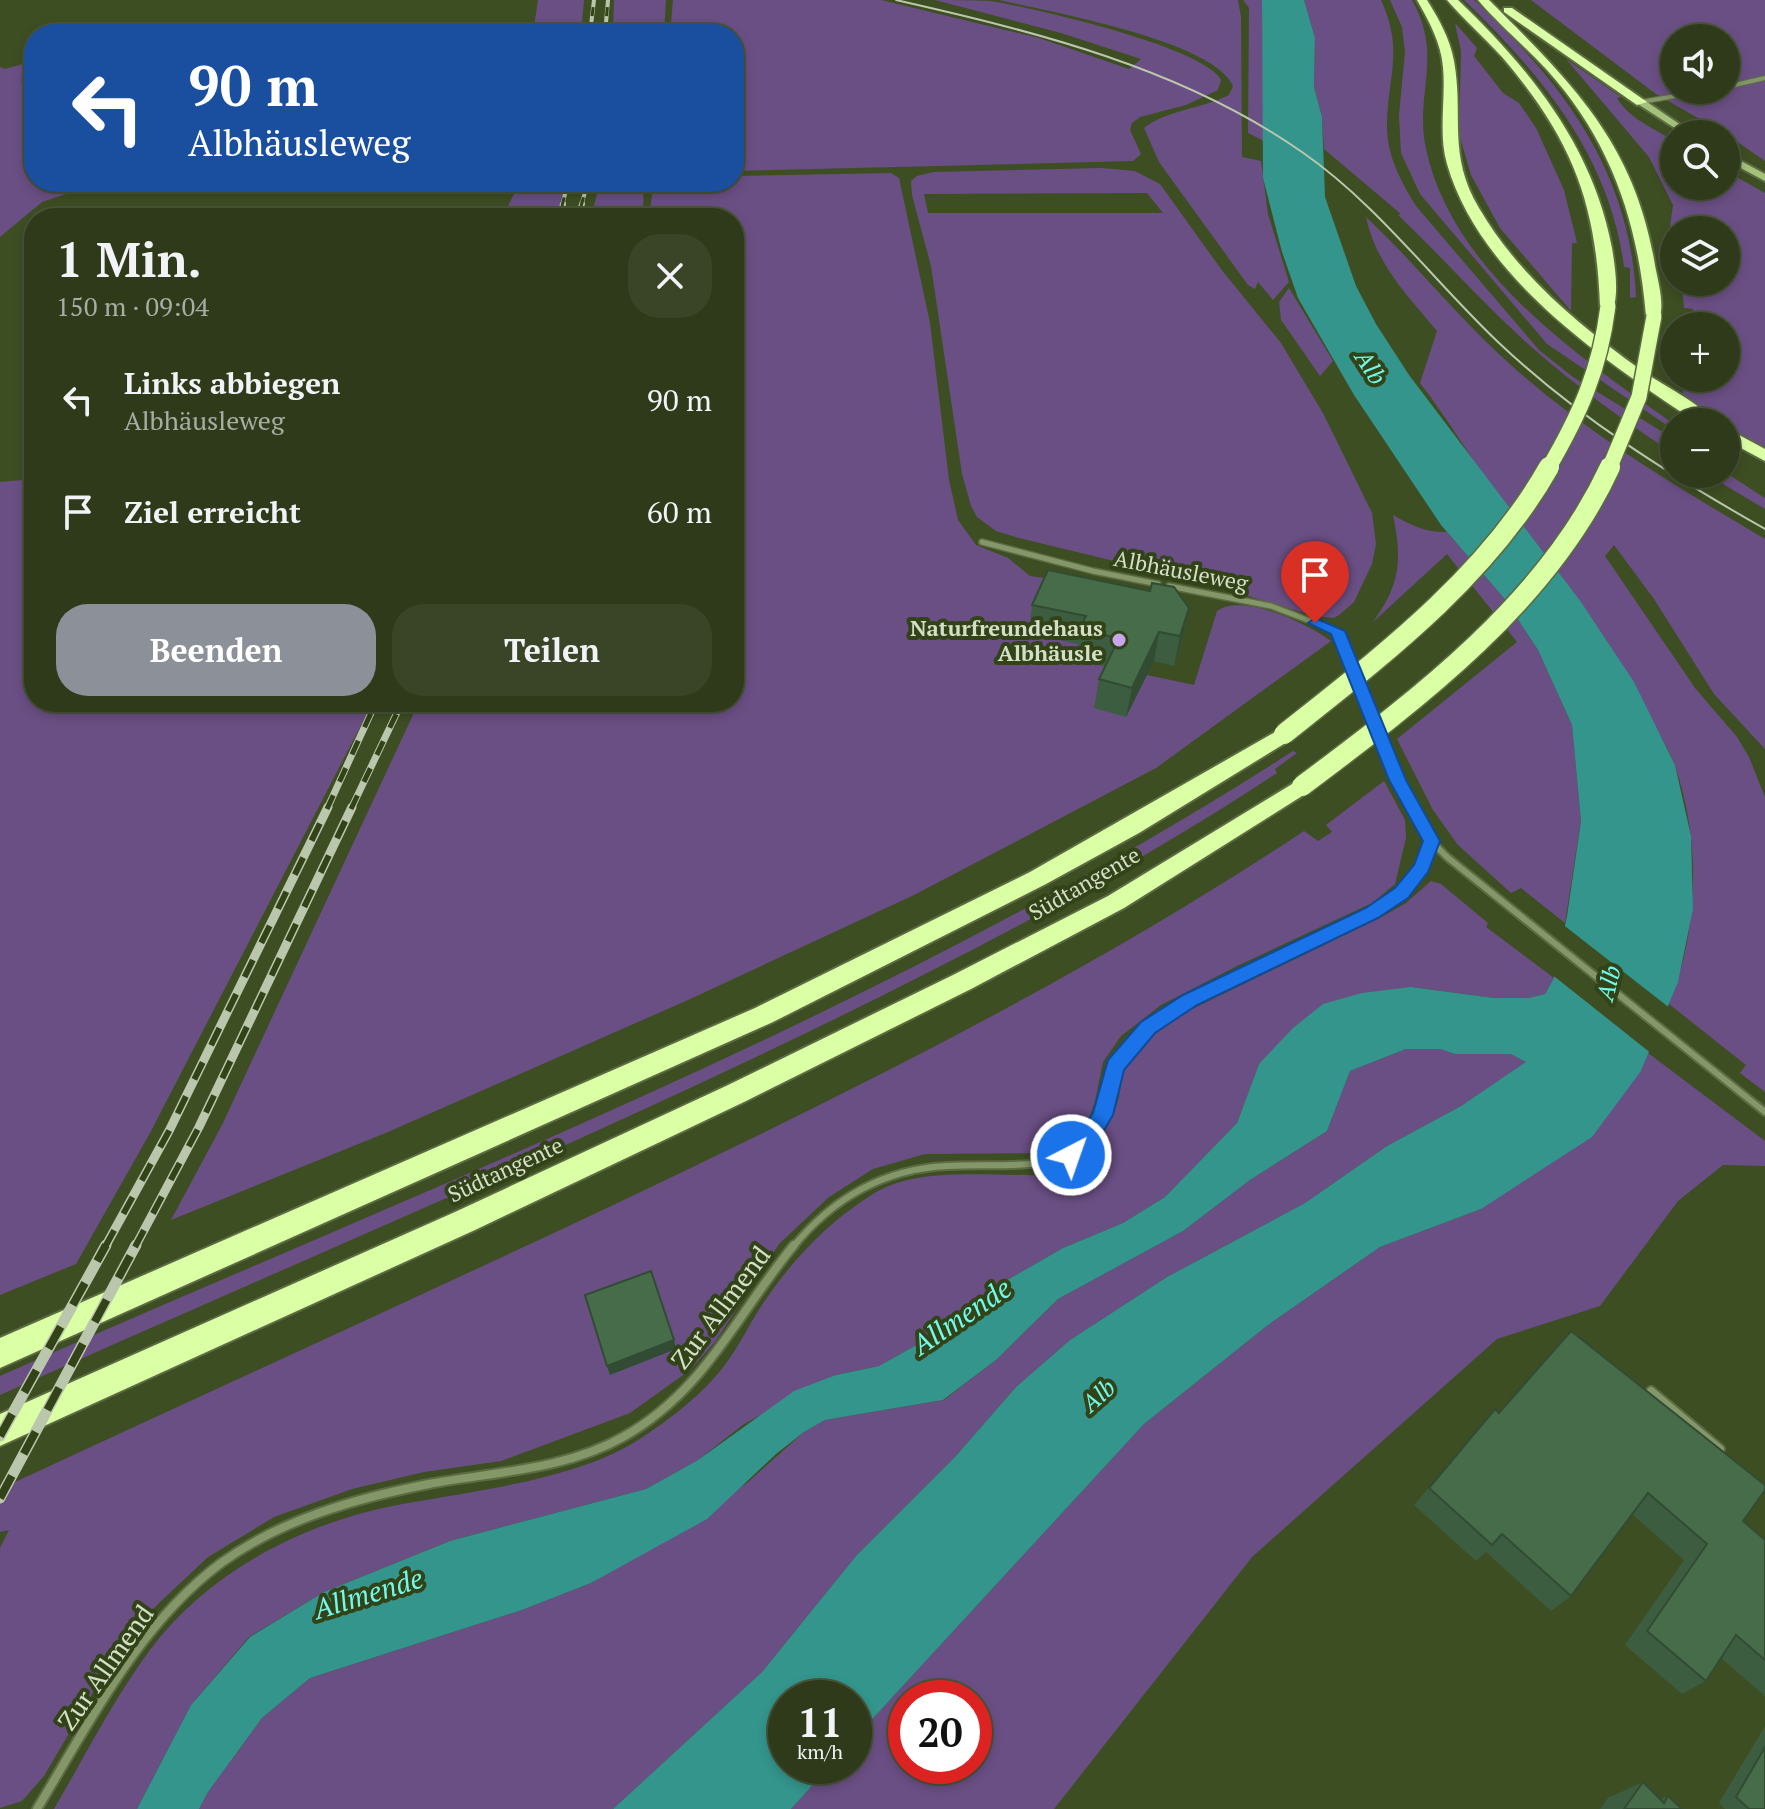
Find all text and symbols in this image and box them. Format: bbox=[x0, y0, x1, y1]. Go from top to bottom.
map controls bbox=[1660, 24, 1740, 488]
button: sound bbox=[1660, 24, 1740, 104]
text: 90 m bbox=[188, 48, 318, 122]
icon: left bbox=[56, 56, 160, 160]
text: Albhäusleweg bbox=[188, 119, 410, 166]
button: search bbox=[1660, 120, 1740, 200]
button: layers bbox=[1660, 216, 1740, 296]
text: 1 Min. bbox=[56, 227, 202, 291]
button: close bbox=[628, 234, 712, 318]
text: 150 m · 09:04 bbox=[56, 289, 209, 323]
button: + bbox=[1660, 312, 1740, 392]
water label: Alb bbox=[1347, 342, 1394, 391]
text: Links abbiegen bbox=[124, 363, 340, 403]
icon: left bbox=[56, 378, 100, 422]
text: 90 m bbox=[647, 380, 712, 420]
text: Albhäusleweg bbox=[124, 403, 285, 437]
button: − bbox=[1660, 408, 1740, 488]
icon: arrive bbox=[56, 490, 100, 534]
text: Ziel erreicht bbox=[124, 492, 301, 532]
text: 60 m bbox=[647, 492, 712, 532]
pin bbox=[1281, 541, 1349, 623]
street label: Albhäusleweg bbox=[1112, 543, 1251, 597]
icon: arrive bbox=[1293, 553, 1337, 597]
button: Beenden bbox=[56, 604, 376, 696]
button: Teilen bbox=[392, 604, 712, 696]
place label: Naturfreundehaus Albhäusle bbox=[910, 613, 1103, 667]
marker: Naturfreundehaus Albhäusle bbox=[1110, 631, 1128, 649]
street label: Südtangente bbox=[1023, 839, 1145, 927]
water label: Alb bbox=[1588, 962, 1628, 1006]
position arrow bbox=[1029, 1113, 1113, 1197]
street label: Südtangente bbox=[443, 1130, 567, 1208]
street label: Zur Allmend bbox=[663, 1239, 777, 1375]
water label: Allmende bbox=[902, 1269, 1018, 1364]
water label: Alb bbox=[1073, 1371, 1122, 1420]
water label: Allmende bbox=[307, 1559, 428, 1628]
street label: Zur Allmend bbox=[49, 1598, 161, 1736]
speed limit sign: 20 bbox=[888, 1680, 992, 1784]
text: 11 bbox=[797, 1695, 843, 1748]
text: km/h bbox=[797, 1738, 843, 1765]

